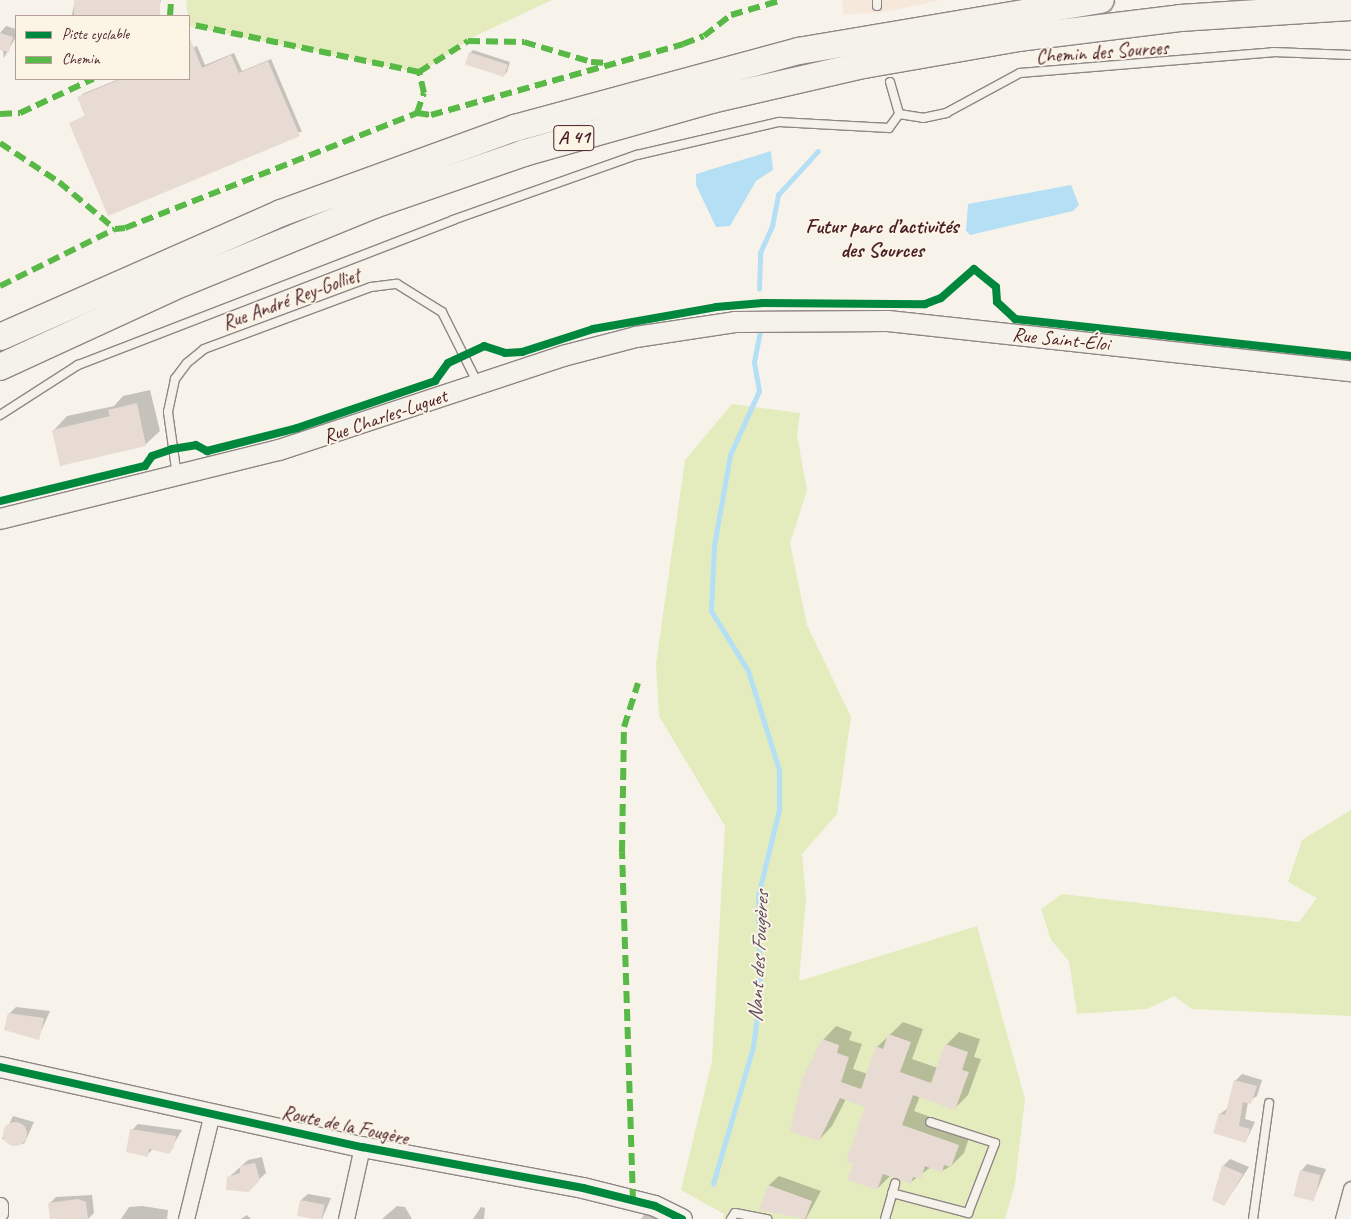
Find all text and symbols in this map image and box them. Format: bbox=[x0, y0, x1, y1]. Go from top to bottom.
legend bbox=[15, 15, 190, 80]
text: Piste cyclable bbox=[62, 25, 129, 44]
street label: Chemin des Sources bbox=[1035, 35, 1169, 69]
text: Chemin bbox=[62, 50, 100, 69]
road number: A 41 bbox=[553, 122, 595, 154]
district label: Futur parc d’activités des Sources bbox=[805, 213, 959, 263]
street label: Rue André Rey-Golliet bbox=[219, 263, 363, 335]
street label: Rue Saint-Éloi bbox=[1011, 322, 1111, 356]
street label: Rue Charles-Luguet bbox=[320, 384, 450, 448]
water label: Nant des Fougères bbox=[742, 891, 774, 1023]
street label: Route de la Fougère bbox=[279, 1100, 411, 1150]

